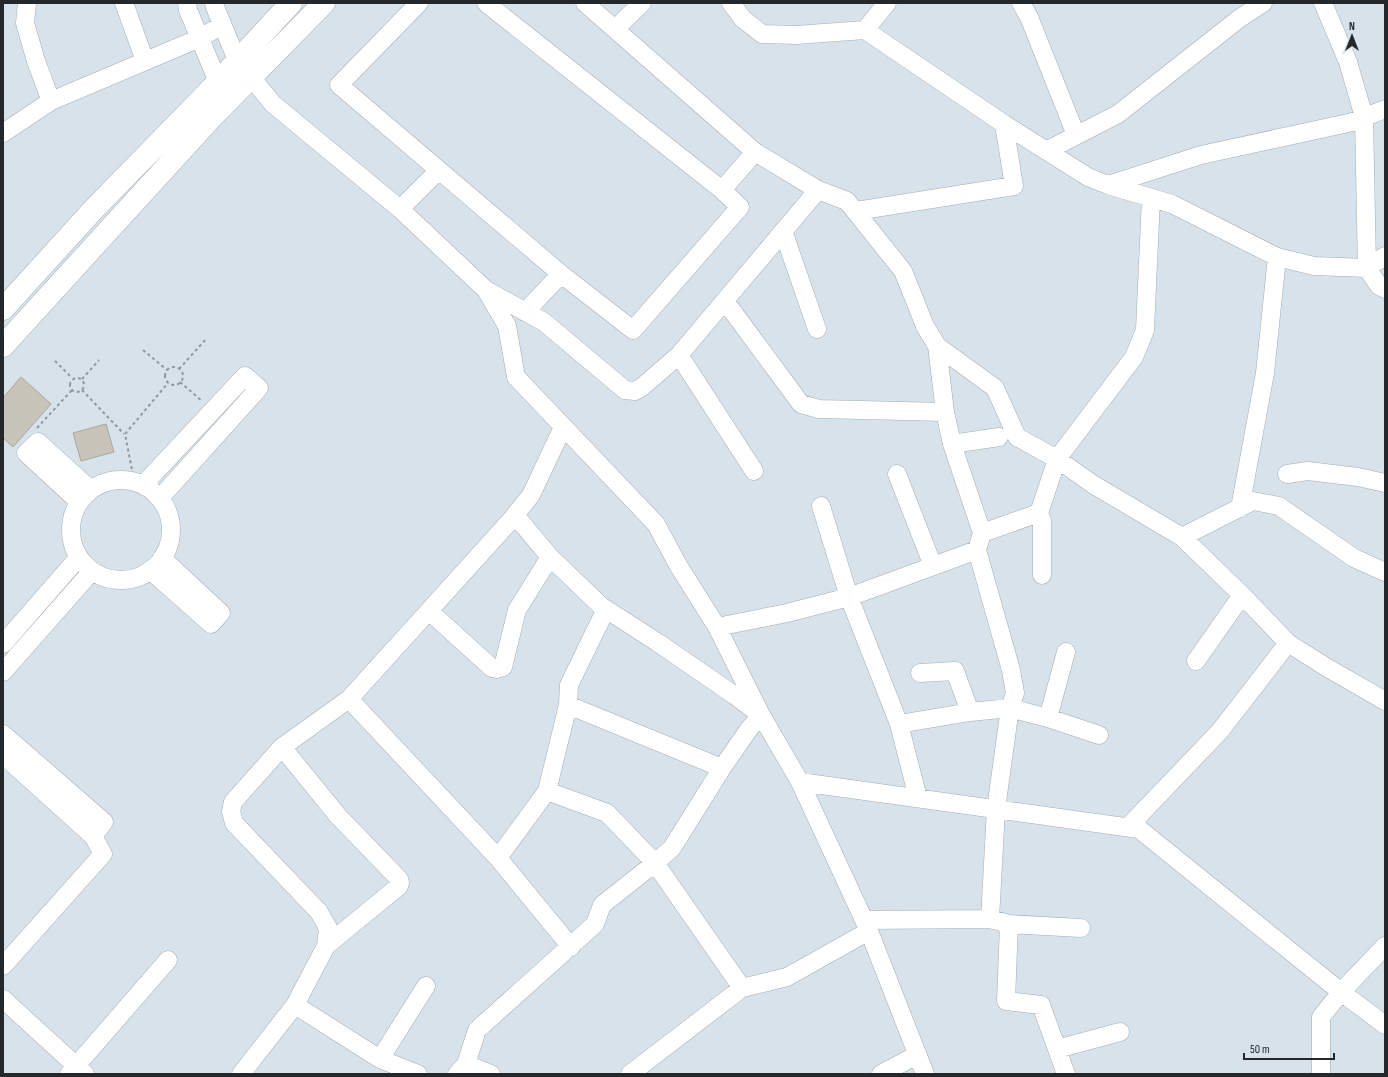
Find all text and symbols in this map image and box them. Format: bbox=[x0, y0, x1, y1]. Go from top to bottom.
north arrow bbox=[1332, 16, 1372, 56]
text: N bbox=[1349, 20, 1355, 33]
scale bar bbox=[1244, 1035, 1334, 1061]
text: 50 m bbox=[1250, 1042, 1270, 1057]

